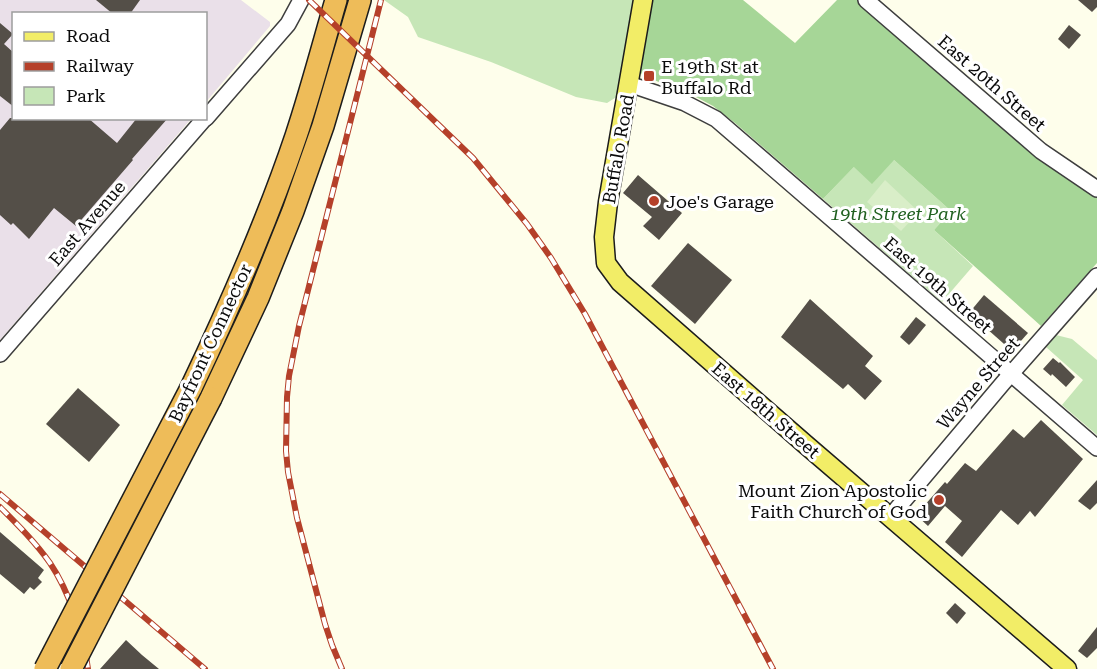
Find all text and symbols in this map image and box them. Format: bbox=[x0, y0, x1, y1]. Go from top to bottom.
legend bbox=[12, 12, 207, 120]
text: Road bbox=[66, 25, 111, 46]
street label: East 20th Street bbox=[934, 30, 1050, 136]
text: Railway bbox=[66, 55, 134, 76]
place label: E 19th St at Buffalo Rd bbox=[661, 56, 759, 98]
marker: E 19th St at Buffalo Rd bbox=[642, 69, 656, 83]
text: Park bbox=[66, 85, 106, 106]
street label: Buffalo Road bbox=[598, 92, 638, 206]
street label: East Avenue bbox=[44, 176, 130, 270]
place label: Joe's Garage bbox=[666, 191, 774, 212]
marker: Joe's Garage bbox=[647, 194, 661, 208]
park label: 19th Street Park bbox=[830, 203, 966, 224]
street label: East 19th Street bbox=[880, 232, 996, 338]
street label: Bayfront Connector bbox=[164, 260, 256, 426]
street label: Wayne Street bbox=[932, 332, 1024, 433]
street label: East 18th Street bbox=[708, 357, 824, 463]
place label: Mount Zion Apostolic Faith Church of God bbox=[738, 480, 927, 522]
marker: Mount Zion Apostolic Faith Church of God bbox=[932, 493, 946, 507]

